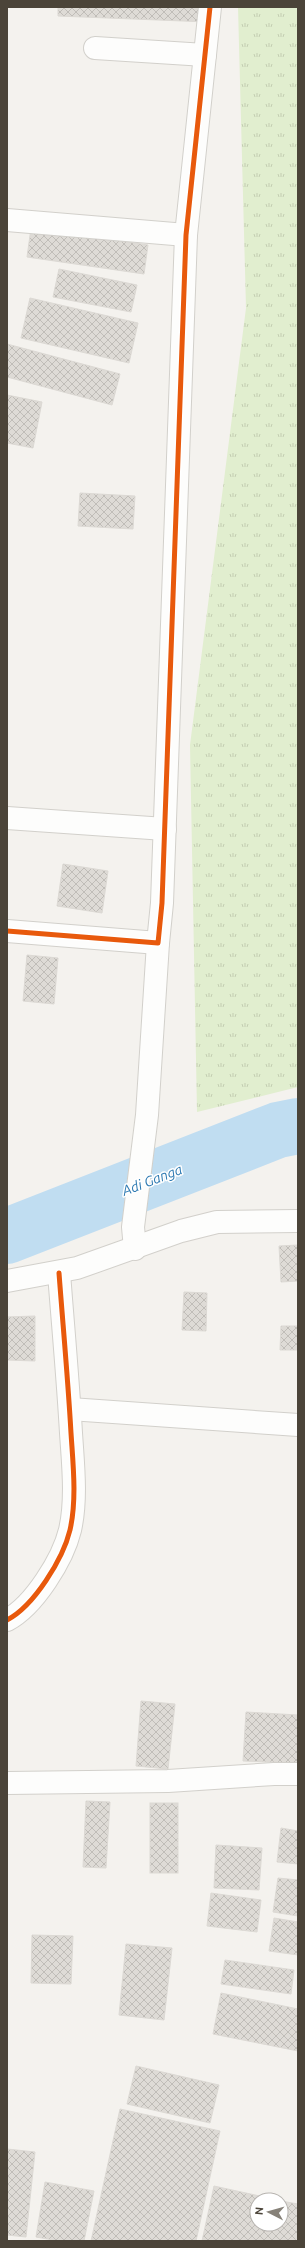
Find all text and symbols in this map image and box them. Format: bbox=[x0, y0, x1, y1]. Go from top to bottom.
water label: Adi Ganga bbox=[119, 1161, 185, 1199]
north arrow bbox=[249, 2192, 289, 2232]
text: N bbox=[253, 2206, 265, 2216]

